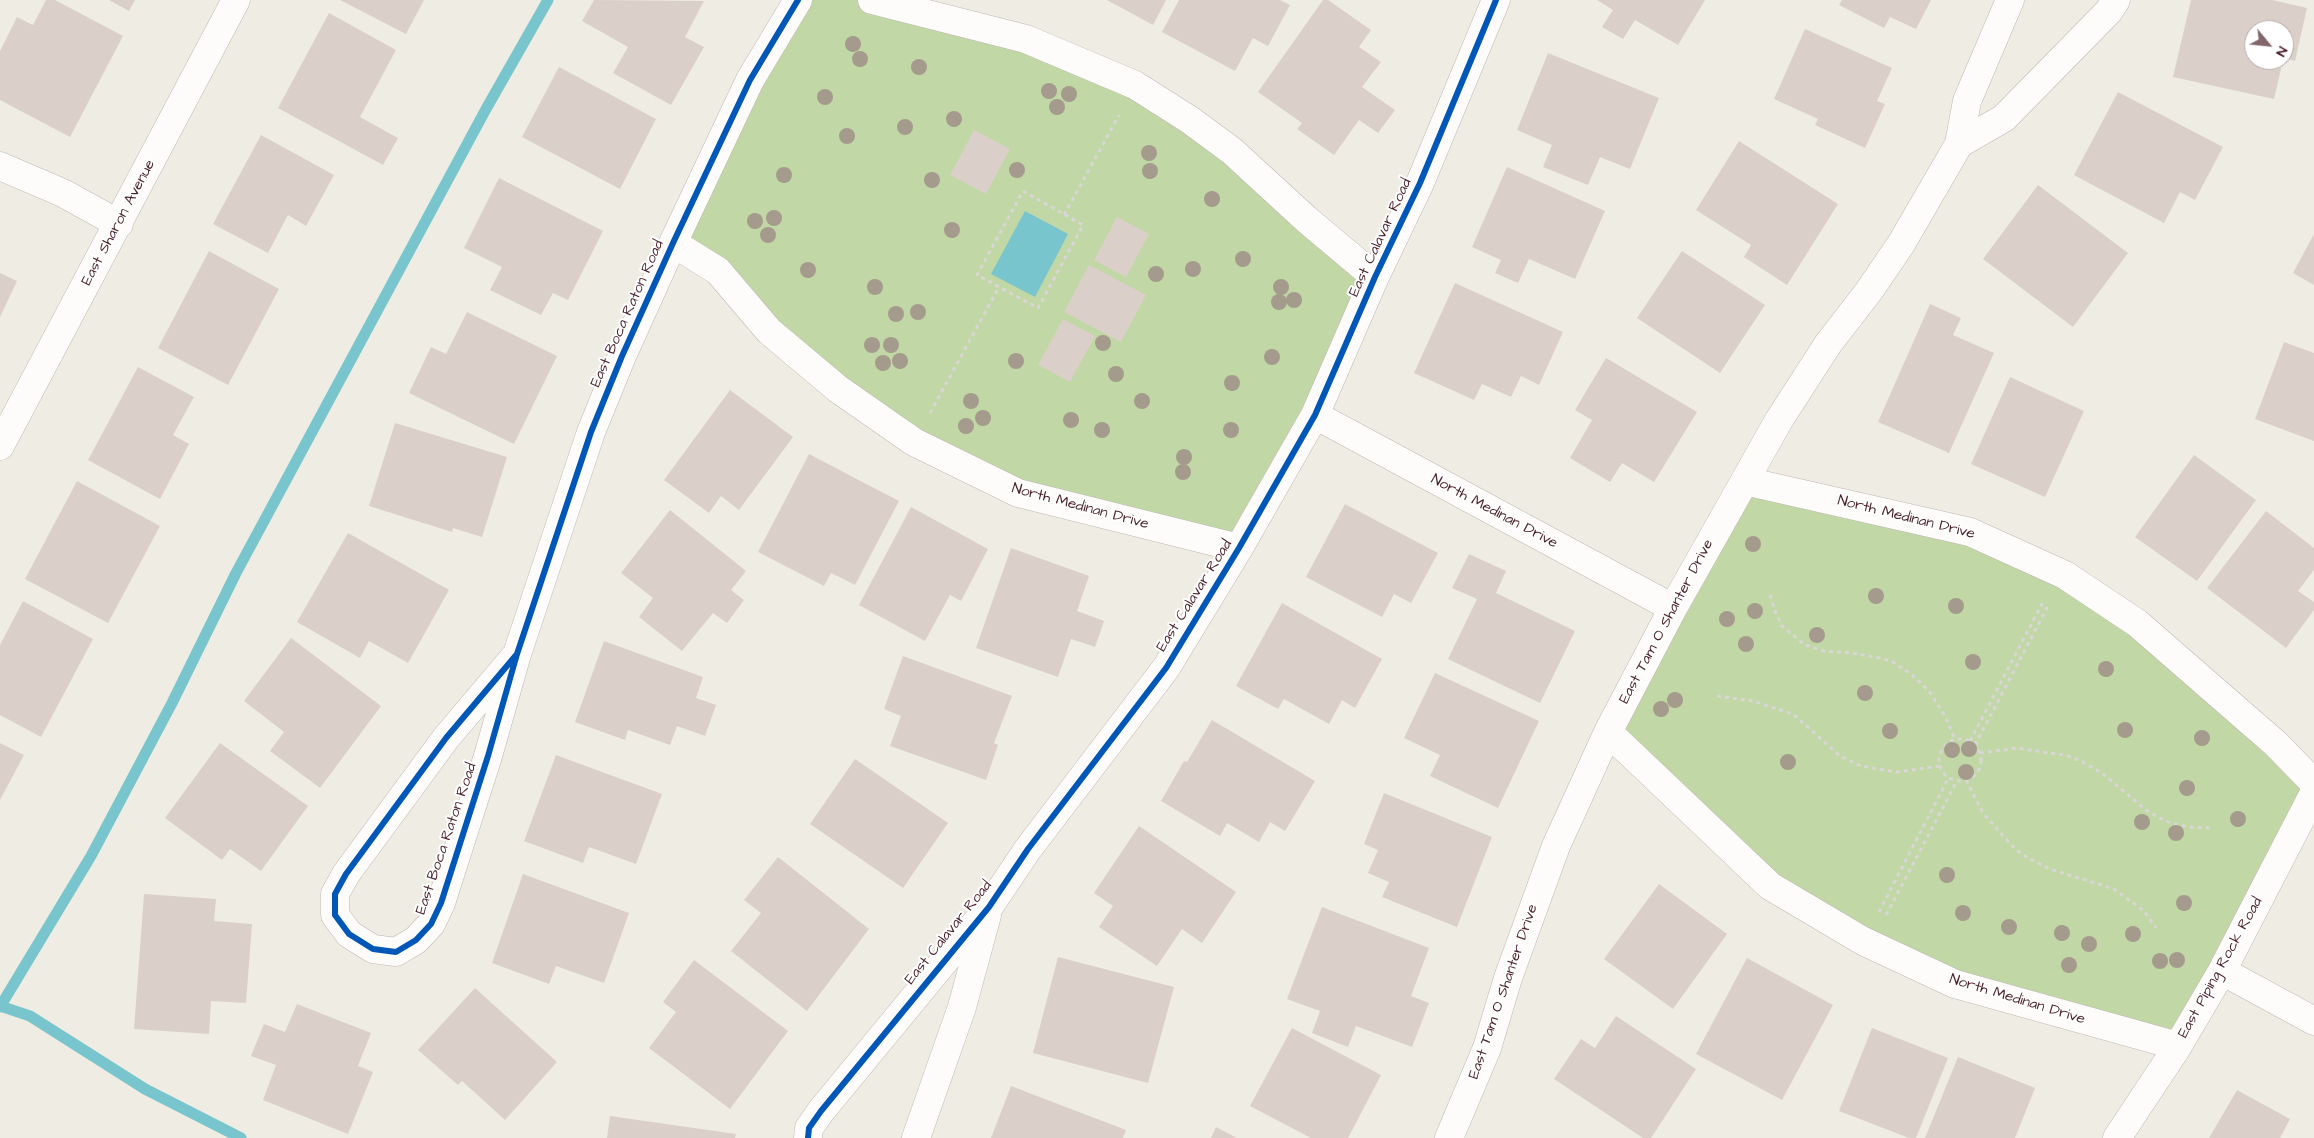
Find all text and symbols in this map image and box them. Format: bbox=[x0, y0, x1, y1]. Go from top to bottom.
north arrow bbox=[2244, 20, 2294, 70]
text: N bbox=[2270, 43, 2292, 60]
street label: East Sharon Avenue bbox=[78, 157, 160, 289]
street label: East Calavar Road bbox=[1346, 176, 1416, 300]
street label: East Boca Raton Road bbox=[587, 238, 669, 390]
street label: North Medinan Drive bbox=[1428, 471, 1560, 553]
street label: North Medinan Drive bbox=[1010, 480, 1150, 534]
street label: North Medinan Drive bbox=[1835, 492, 1977, 544]
street label: East Calavar Road bbox=[1153, 537, 1237, 655]
street label: East Tam O Shanter Drive bbox=[1616, 537, 1718, 707]
street label: East Boca Raton Road bbox=[413, 761, 481, 917]
street label: East Calavar Road bbox=[902, 877, 996, 989]
street label: East Piping Rock Road bbox=[2175, 894, 2267, 1042]
street label: East Tam O Shanter Drive bbox=[1466, 902, 1542, 1082]
street label: North Medinan Drive bbox=[1947, 971, 2087, 1029]

